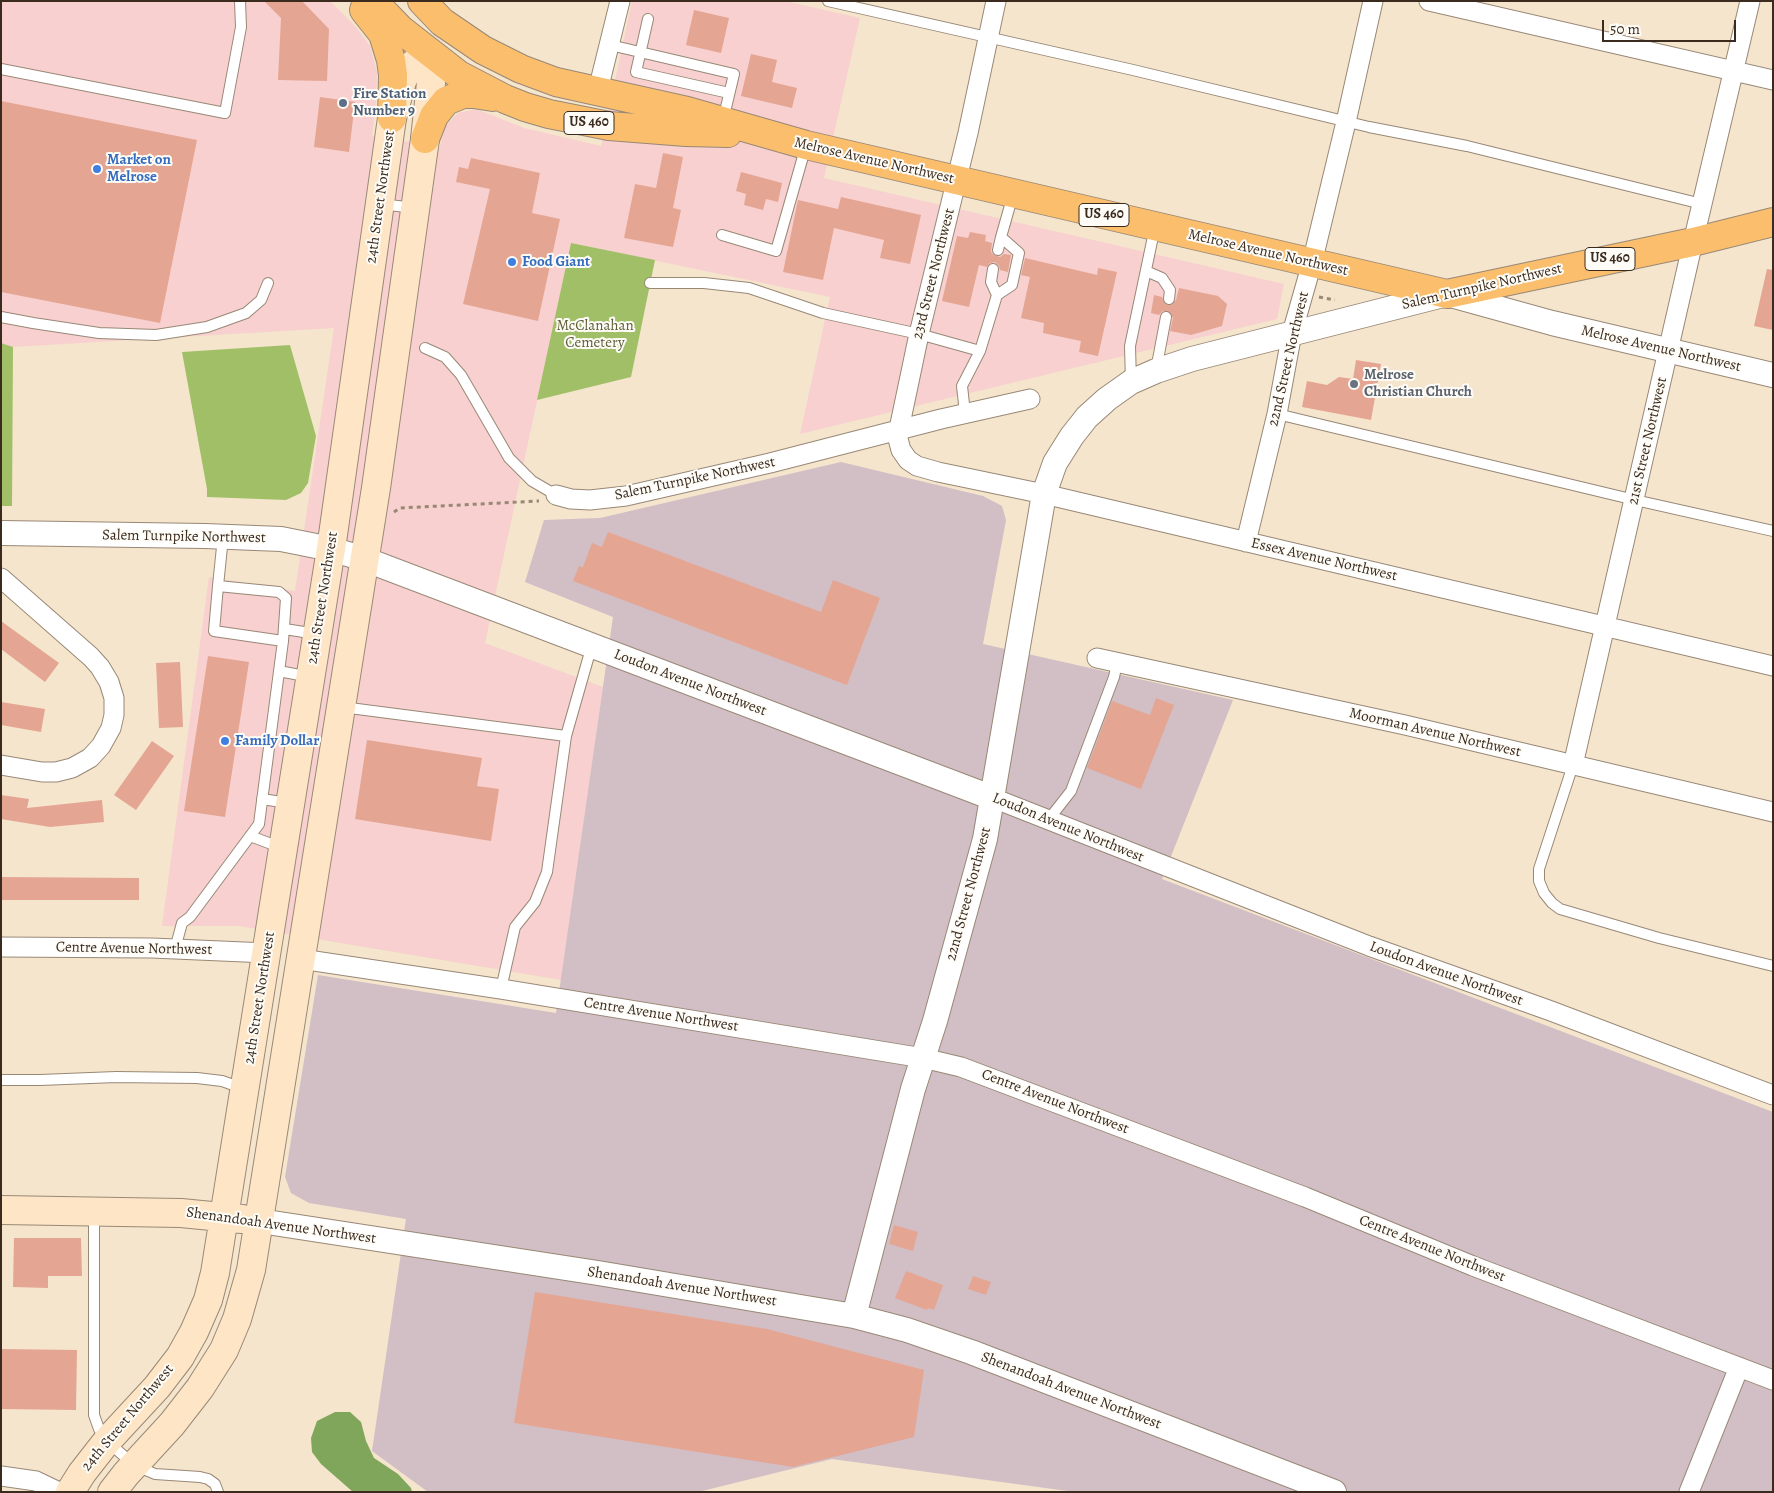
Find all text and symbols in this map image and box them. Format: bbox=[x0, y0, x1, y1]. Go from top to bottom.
scale bar bbox=[1604, 10, 1738, 42]
text: 50 m bbox=[1610, 19, 1640, 39]
place label: Fire Station Number 9 bbox=[353, 85, 426, 120]
marker: Fire Station Number 9 bbox=[337, 97, 349, 109]
road number: US 460 bbox=[564, 112, 614, 134]
street label: 24th Street Northwest bbox=[363, 129, 399, 265]
street label: Melrose Avenue Northwest bbox=[792, 134, 956, 188]
place label: Market on Melrose bbox=[107, 151, 171, 186]
marker: Market on Melrose bbox=[91, 163, 103, 175]
road number: US 460 bbox=[1079, 204, 1129, 226]
street label: 23rd Street Northwest bbox=[909, 207, 959, 341]
street label: Melrose Avenue Northwest bbox=[1186, 226, 1350, 280]
road number: US 460 bbox=[1585, 248, 1635, 270]
place label: Food Giant bbox=[522, 253, 590, 271]
marker: Food Giant bbox=[506, 256, 518, 268]
street label: Salem Turnpike Northwest bbox=[1400, 260, 1564, 314]
street label: 22nd Street Northwest bbox=[1265, 290, 1313, 428]
park label: McClanahan Cemetery bbox=[556, 317, 634, 352]
street label: Melrose Avenue Northwest bbox=[1579, 322, 1743, 376]
place label: Melrose Christian Church bbox=[1364, 366, 1472, 401]
street label: 21st Street Northwest bbox=[1625, 375, 1671, 507]
marker: Melrose Christian Church bbox=[1348, 378, 1360, 390]
street label: Salem Turnpike Northwest bbox=[613, 453, 777, 505]
street label: Salem Turnpike Northwest bbox=[102, 527, 266, 547]
street label: 24th Street Northwest bbox=[304, 530, 342, 666]
street label: Essex Avenue Northwest bbox=[1249, 534, 1399, 586]
street label: Loudon Avenue Northwest bbox=[611, 646, 769, 720]
street label: Moorman Avenue Northwest bbox=[1347, 704, 1523, 762]
place label: Family Dollar bbox=[235, 732, 319, 750]
marker: Family Dollar bbox=[219, 735, 231, 747]
street label: Loudon Avenue Northwest bbox=[990, 789, 1146, 867]
street label: 22nd Street Northwest bbox=[942, 825, 996, 963]
street label: 24th Street Northwest bbox=[241, 930, 279, 1066]
street label: Loudon Avenue Northwest bbox=[1367, 938, 1525, 1010]
street label: Centre Avenue Northwest bbox=[56, 939, 212, 959]
street label: Centre Avenue Northwest bbox=[582, 994, 740, 1036]
street label: Centre Avenue Northwest bbox=[979, 1066, 1131, 1138]
street label: Shenandoah Avenue Northwest bbox=[185, 1204, 377, 1248]
street label: Centre Avenue Northwest bbox=[1356, 1211, 1508, 1287]
street label: Shenandoah Avenue Northwest bbox=[586, 1263, 778, 1311]
street label: Shenandoah Avenue Northwest bbox=[978, 1348, 1164, 1434]
street label: 24th Street Northwest bbox=[78, 1361, 178, 1475]

